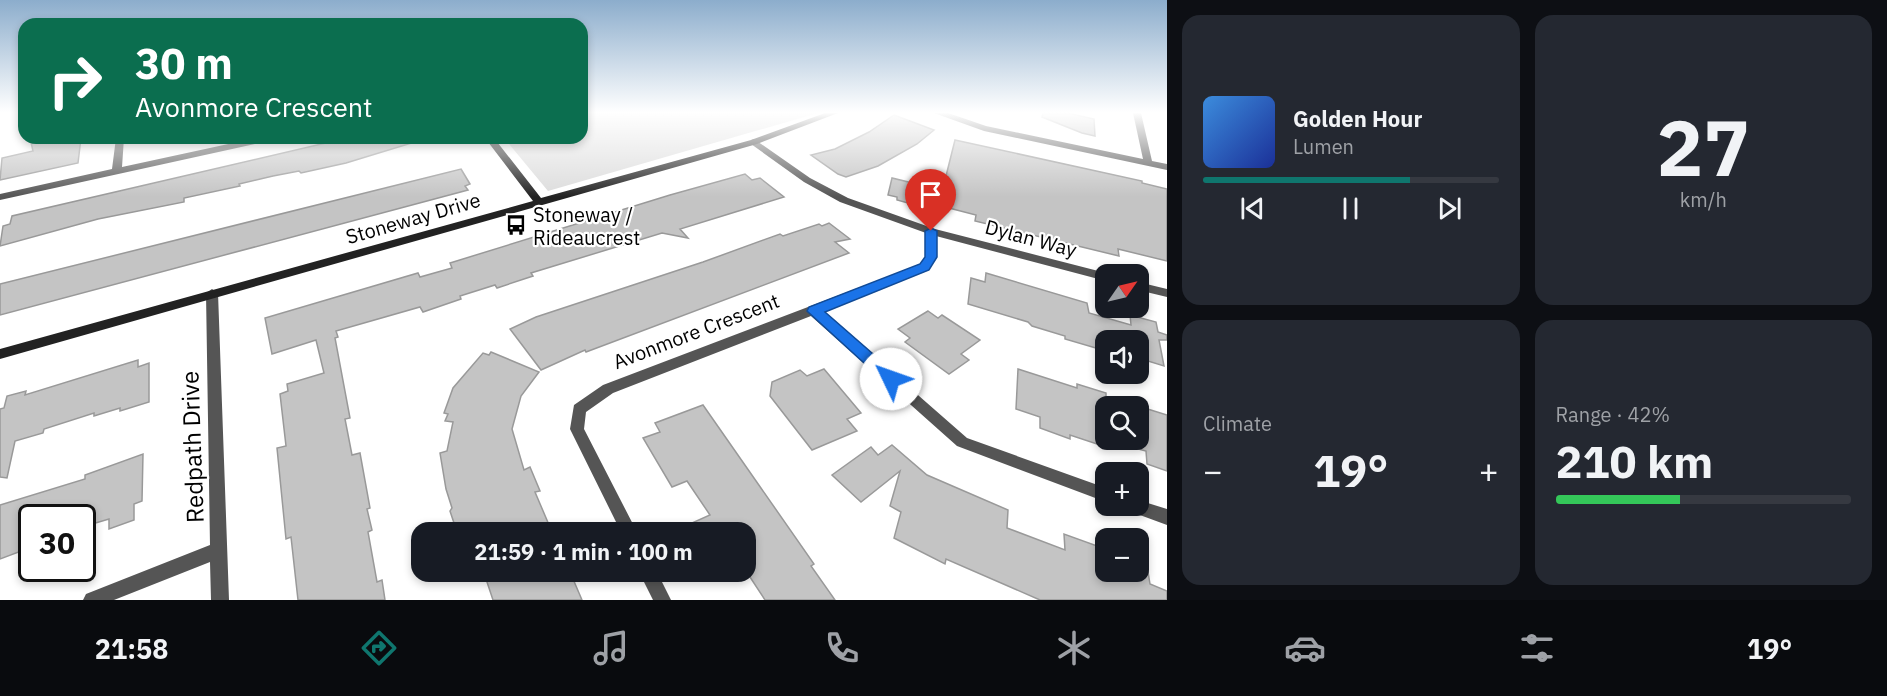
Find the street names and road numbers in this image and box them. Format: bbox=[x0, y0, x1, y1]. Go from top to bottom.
street label: Stoneway Drive bbox=[343, 186, 483, 250]
street label: Dylan Way bbox=[982, 213, 1080, 263]
street label: Avonmore Crescent bbox=[609, 287, 783, 375]
street label: Redpath Drive bbox=[173, 370, 211, 524]

